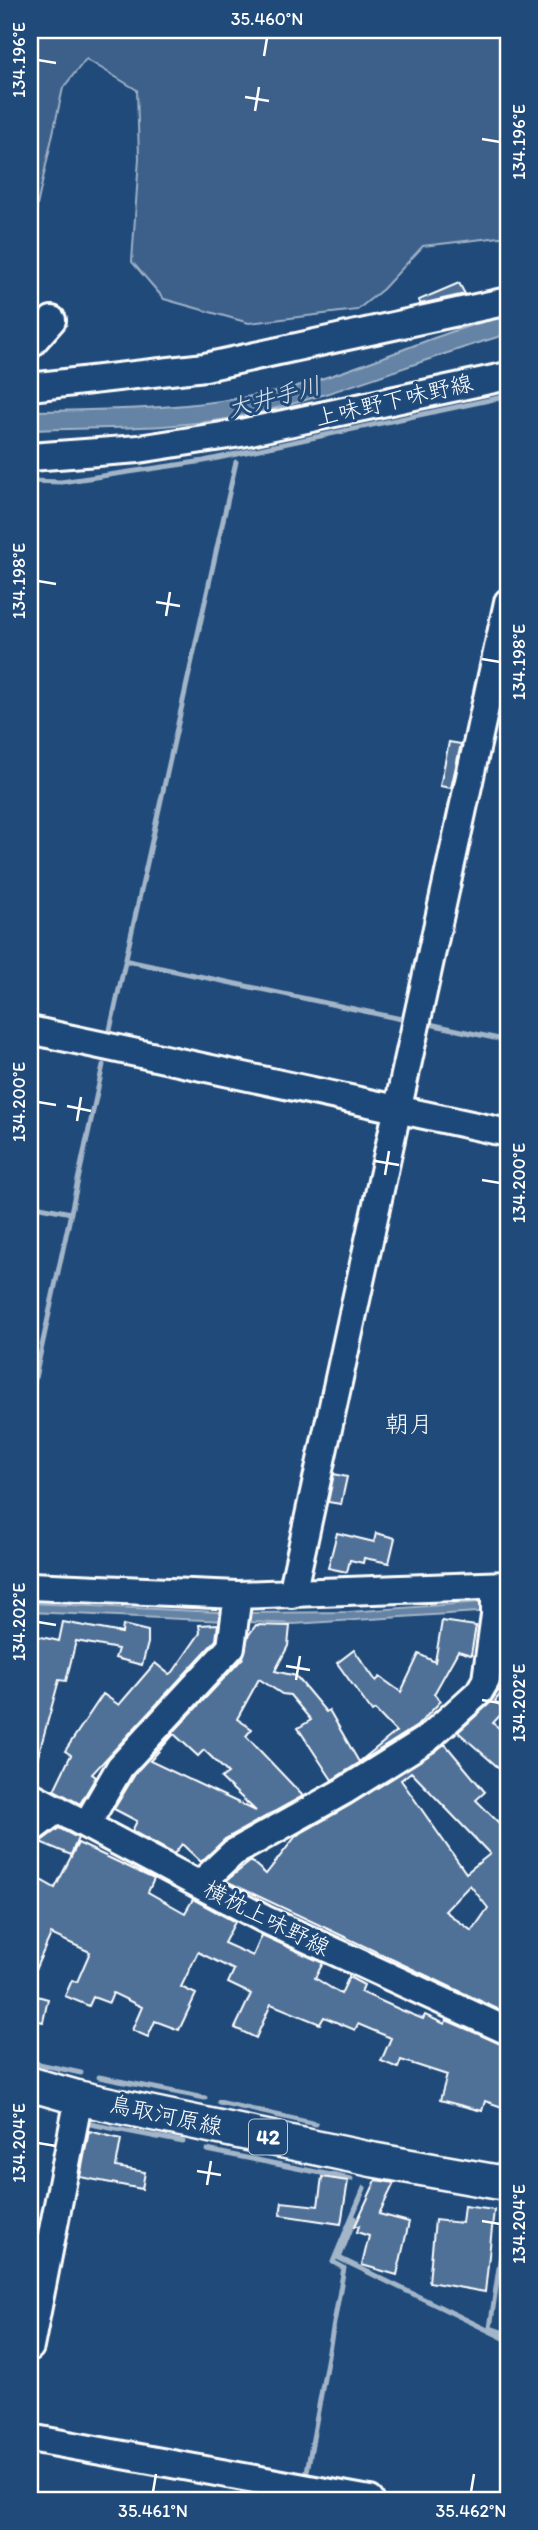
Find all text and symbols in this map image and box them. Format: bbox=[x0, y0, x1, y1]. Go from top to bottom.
text: 35.460°N bbox=[231, 8, 303, 30]
text: 134.196°E bbox=[8, 22, 30, 98]
text: 134.196°E bbox=[508, 104, 530, 180]
street label: 上味野下味野線 bbox=[312, 368, 476, 432]
water label: 大井手川 bbox=[224, 370, 324, 423]
text: 134.198°E bbox=[8, 543, 30, 619]
text: 134.198°E bbox=[508, 624, 530, 700]
text: 134.200°E bbox=[8, 1062, 30, 1142]
text: 134.200°E bbox=[508, 1143, 530, 1223]
district label: 朝月 bbox=[385, 1409, 433, 1438]
text: 134.202°E bbox=[8, 1583, 30, 1661]
text: 134.202°E bbox=[508, 1664, 530, 1742]
street label: 横枕上味野線 bbox=[199, 1874, 335, 1962]
street label: 鳥取河原線 bbox=[107, 2089, 225, 2141]
text: 134.204°E bbox=[8, 2103, 30, 2183]
road number: 42 bbox=[249, 2120, 287, 2154]
text: 134.204°E bbox=[508, 2184, 530, 2264]
text: 35.461°N bbox=[118, 2500, 188, 2522]
text: 35.462°N bbox=[436, 2500, 506, 2522]

